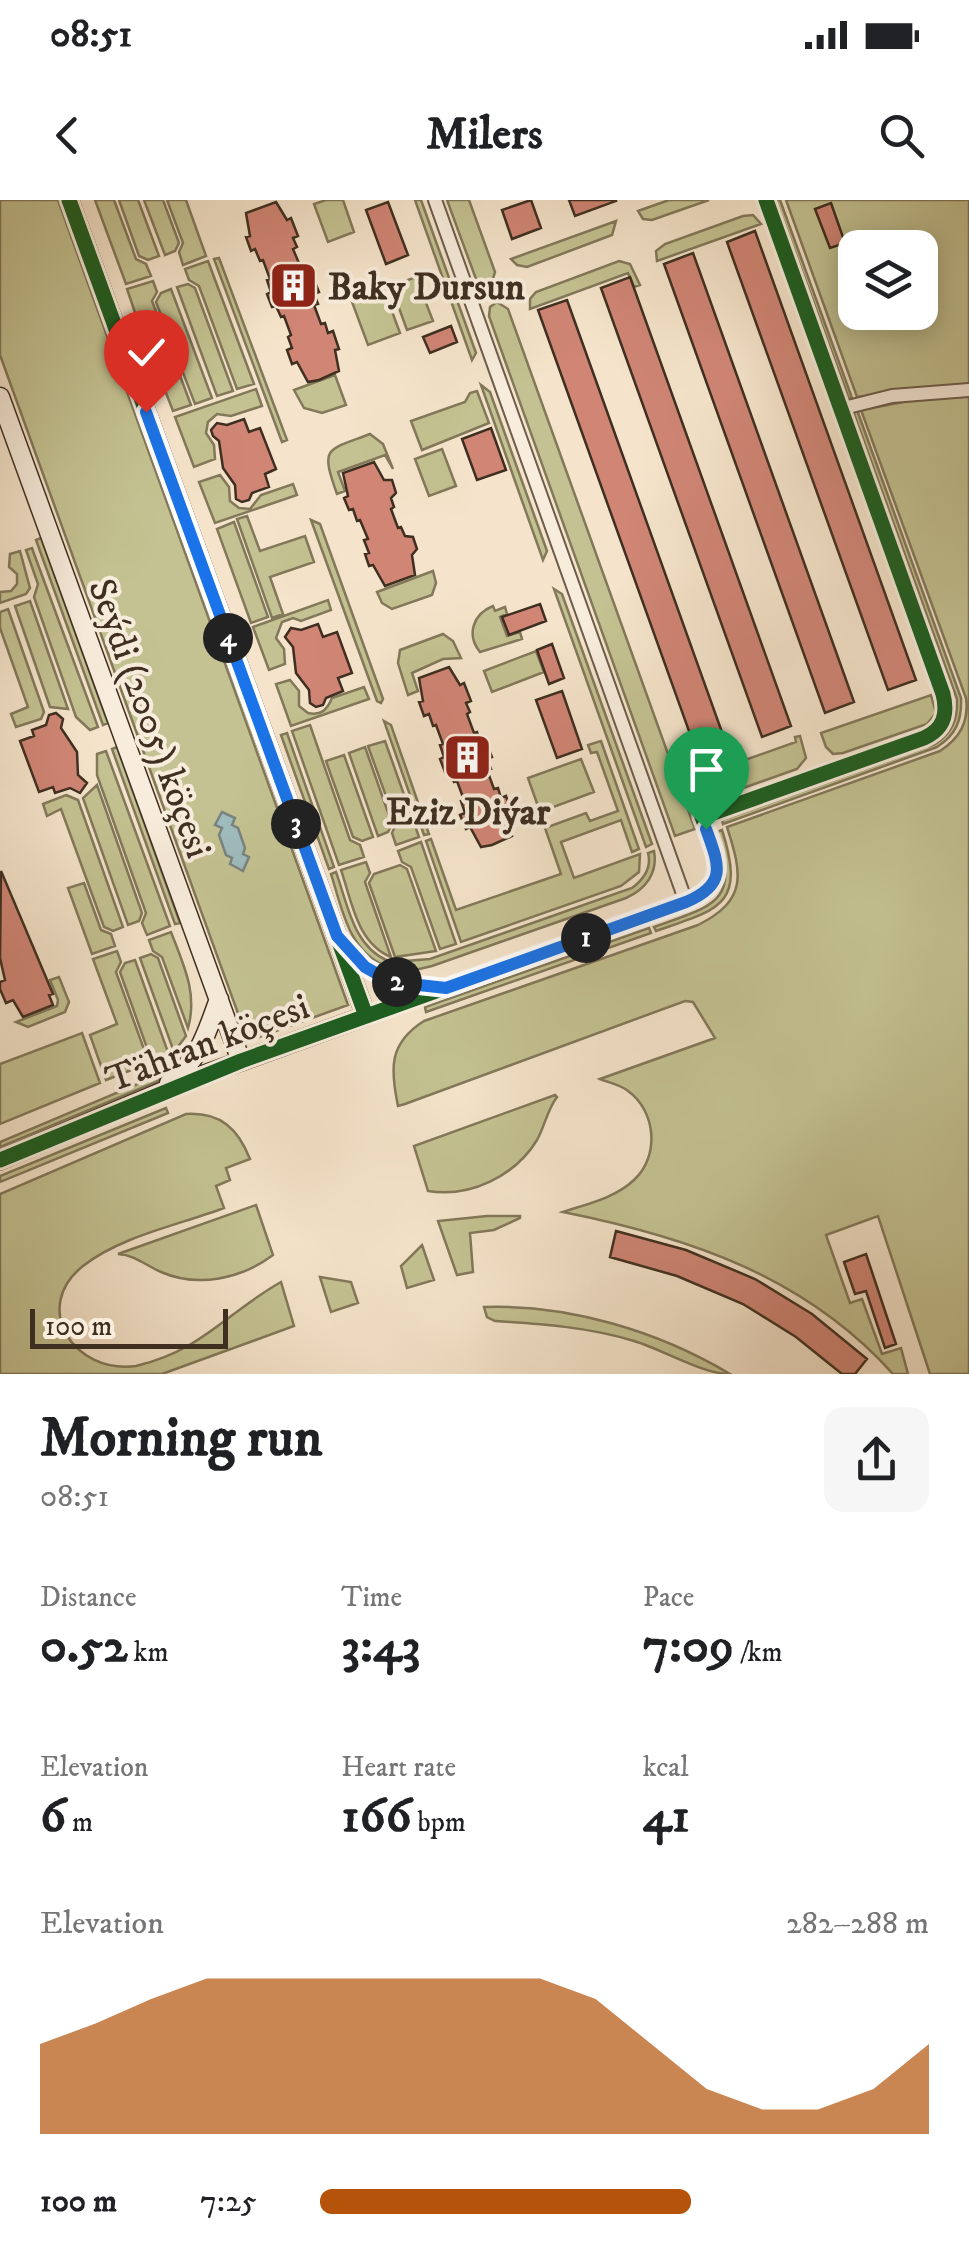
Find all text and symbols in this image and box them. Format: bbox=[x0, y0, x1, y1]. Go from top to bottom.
text: 08:51 bbox=[50, 11, 132, 59]
text: Milers bbox=[426, 107, 543, 163]
icon: back bbox=[40, 108, 95, 163]
icon: search bbox=[874, 108, 929, 163]
map controls bbox=[838, 230, 938, 330]
button: layers bbox=[838, 230, 938, 330]
building icon: Baky Dursun bbox=[267, 260, 319, 312]
place label: Baky Dursun bbox=[328, 264, 525, 312]
pin bbox=[104, 310, 189, 413]
icon: check bbox=[119, 325, 174, 380]
street label: Seýdi (2005) köçesi bbox=[76, 572, 222, 865]
pin: 4 bbox=[203, 613, 253, 663]
text: 4 bbox=[220, 620, 236, 655]
pin bbox=[664, 727, 749, 830]
building icon: Eziz Diýar bbox=[442, 731, 494, 783]
icon: arrive bbox=[679, 742, 734, 797]
place label: Eziz Diýar bbox=[386, 789, 551, 837]
pin: 3 bbox=[271, 799, 321, 849]
text: 3 bbox=[291, 806, 301, 841]
pin: 1 bbox=[561, 913, 611, 963]
text: 1 bbox=[581, 920, 591, 955]
pin: 2 bbox=[372, 957, 422, 1007]
text: 2 bbox=[390, 964, 404, 999]
street label: Tähran köçesi bbox=[99, 983, 316, 1105]
scale bar bbox=[30, 1304, 228, 1348]
text: 100 m bbox=[45, 1309, 112, 1344]
text: Morning run bbox=[40, 1405, 322, 1474]
button: share bbox=[824, 1407, 929, 1512]
text: 08:51 bbox=[40, 1477, 109, 1517]
text: Distance bbox=[40, 1580, 136, 1615]
text: Time bbox=[341, 1580, 402, 1615]
text: Pace bbox=[643, 1580, 694, 1615]
text: 0.52 bbox=[40, 1615, 128, 1678]
text: 3:43 bbox=[341, 1615, 420, 1678]
text: 7:09 bbox=[643, 1615, 734, 1678]
text: km bbox=[128, 1635, 169, 1670]
text: /km bbox=[734, 1635, 782, 1670]
text: Elevation bbox=[40, 1750, 148, 1785]
text: Heart rate bbox=[341, 1750, 456, 1785]
text: kcal bbox=[643, 1750, 689, 1785]
text: 6 bbox=[40, 1785, 66, 1848]
text: 166 bbox=[341, 1785, 412, 1848]
text: 41 bbox=[643, 1785, 690, 1848]
text: m bbox=[66, 1805, 93, 1840]
text: bpm bbox=[412, 1805, 466, 1840]
text: Elevation bbox=[40, 1904, 164, 1944]
text: 282–288 m bbox=[786, 1904, 929, 1944]
text: 100 m bbox=[40, 2182, 117, 2222]
text: 7:25 bbox=[200, 2182, 257, 2222]

